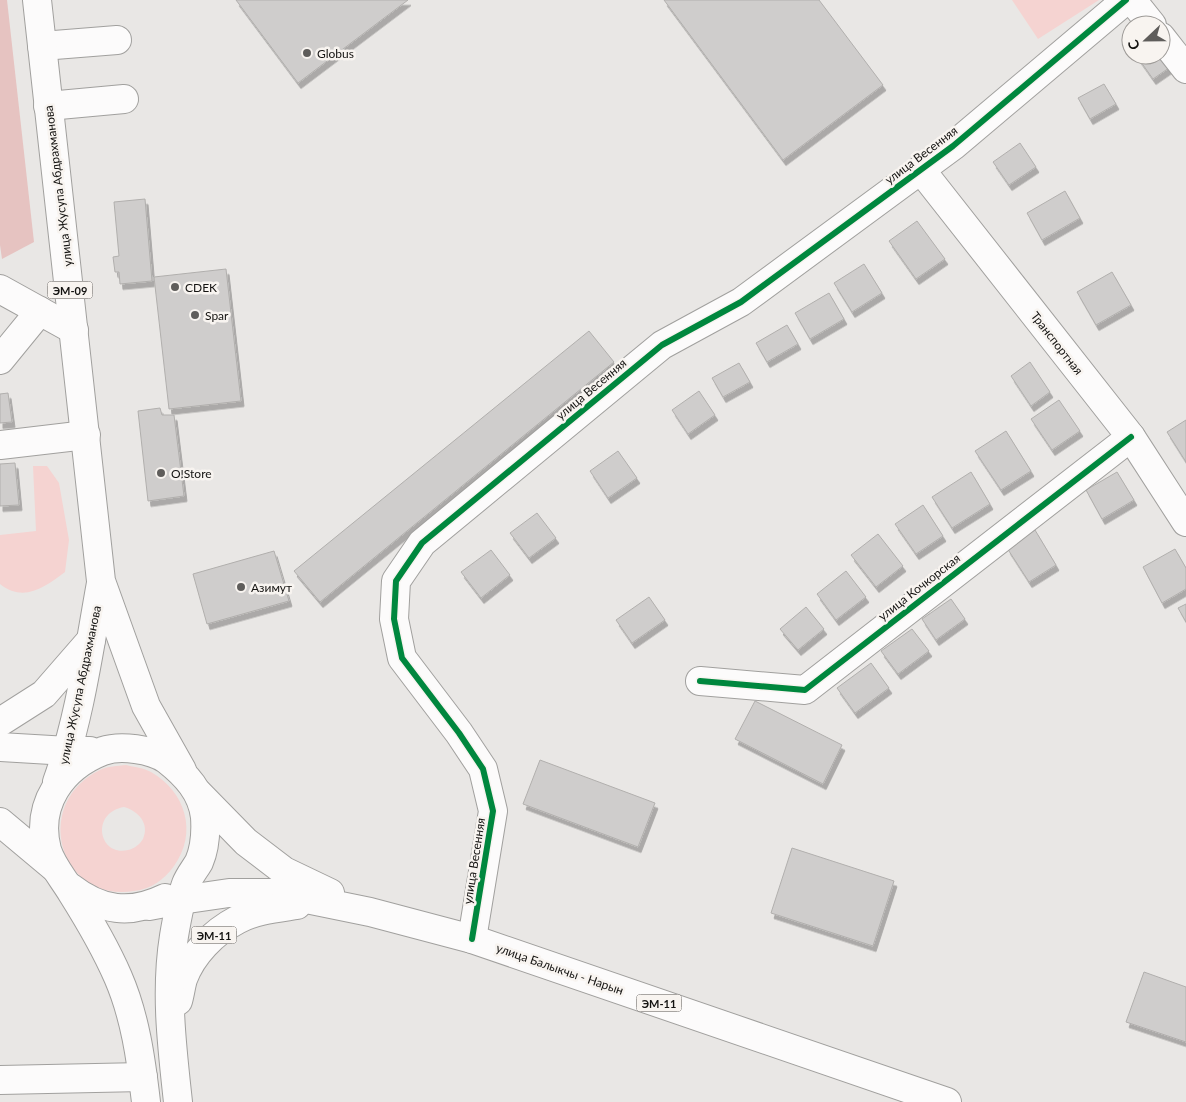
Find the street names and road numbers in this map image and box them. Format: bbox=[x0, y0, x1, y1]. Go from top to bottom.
street label: улица Жусупа Абдрахманова bbox=[41, 105, 75, 267]
street label: улица Весенняя bbox=[882, 123, 960, 187]
road number: ЭМ-09 bbox=[48, 282, 92, 298]
street label: Транспортная bbox=[1028, 309, 1086, 378]
street label: улица Весенняя bbox=[553, 355, 629, 423]
street label: улица Кочкорская bbox=[875, 550, 963, 624]
street label: улица Жусупа Абдрахманова bbox=[56, 604, 104, 766]
street label: улица Весенняя bbox=[460, 817, 488, 905]
road number: ЭМ-11 bbox=[192, 926, 236, 944]
street label: улица Балыкчы - Нарын bbox=[494, 940, 626, 998]
road number: ЭМ-11 bbox=[636, 994, 682, 1011]

